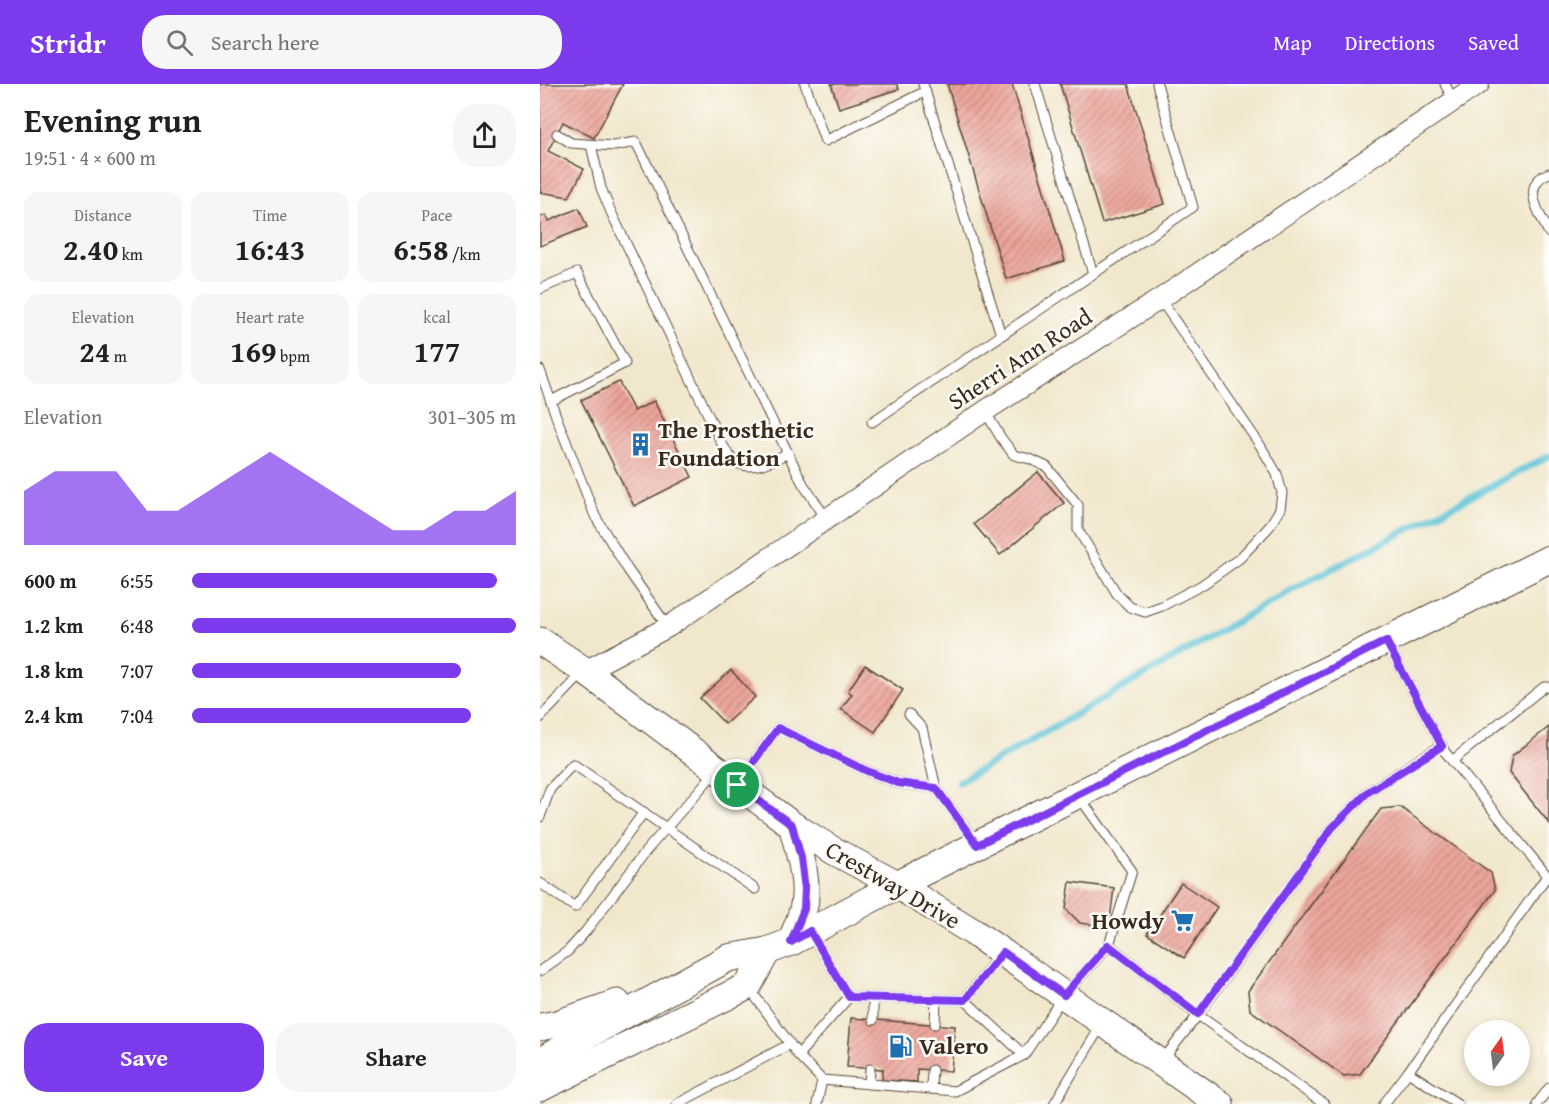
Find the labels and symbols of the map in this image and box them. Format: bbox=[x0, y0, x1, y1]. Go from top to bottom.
street label: Sherri Ann Road bbox=[941, 299, 1099, 418]
place label: The Prosthetic Foundation bbox=[658, 412, 814, 475]
building icon: The Prosthetic Foundation bbox=[627, 431, 653, 457]
pin bbox=[711, 759, 762, 810]
street label: Crestway Drive bbox=[819, 832, 967, 937]
place label: Howdy bbox=[1092, 903, 1165, 938]
supermarket icon: Howdy bbox=[1169, 908, 1195, 934]
north arrow bbox=[1464, 1020, 1530, 1086]
place label: Valero bbox=[919, 1028, 989, 1063]
fuel station icon: Valero bbox=[888, 1033, 914, 1059]

